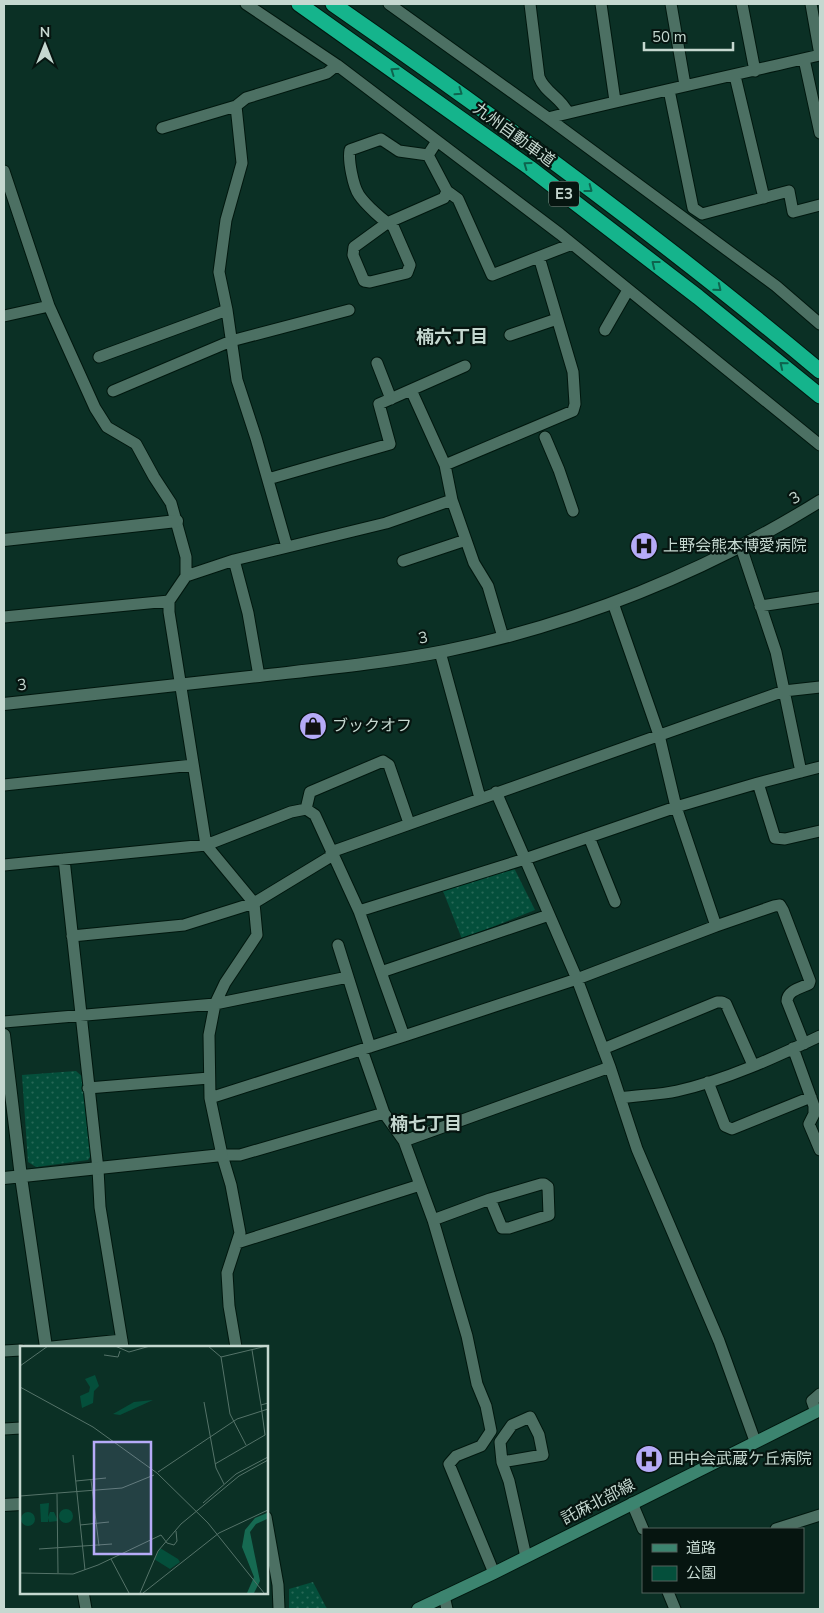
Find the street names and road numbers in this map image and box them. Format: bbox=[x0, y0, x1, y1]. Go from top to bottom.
street label: 九州自動車道 bbox=[469, 98, 559, 172]
road number: E3 bbox=[549, 182, 579, 206]
street label: 3 bbox=[785, 486, 805, 510]
street label: 3 bbox=[416, 626, 430, 650]
street label: 3 bbox=[16, 674, 28, 696]
street label: 託麻北部線 bbox=[557, 1474, 639, 1530]

